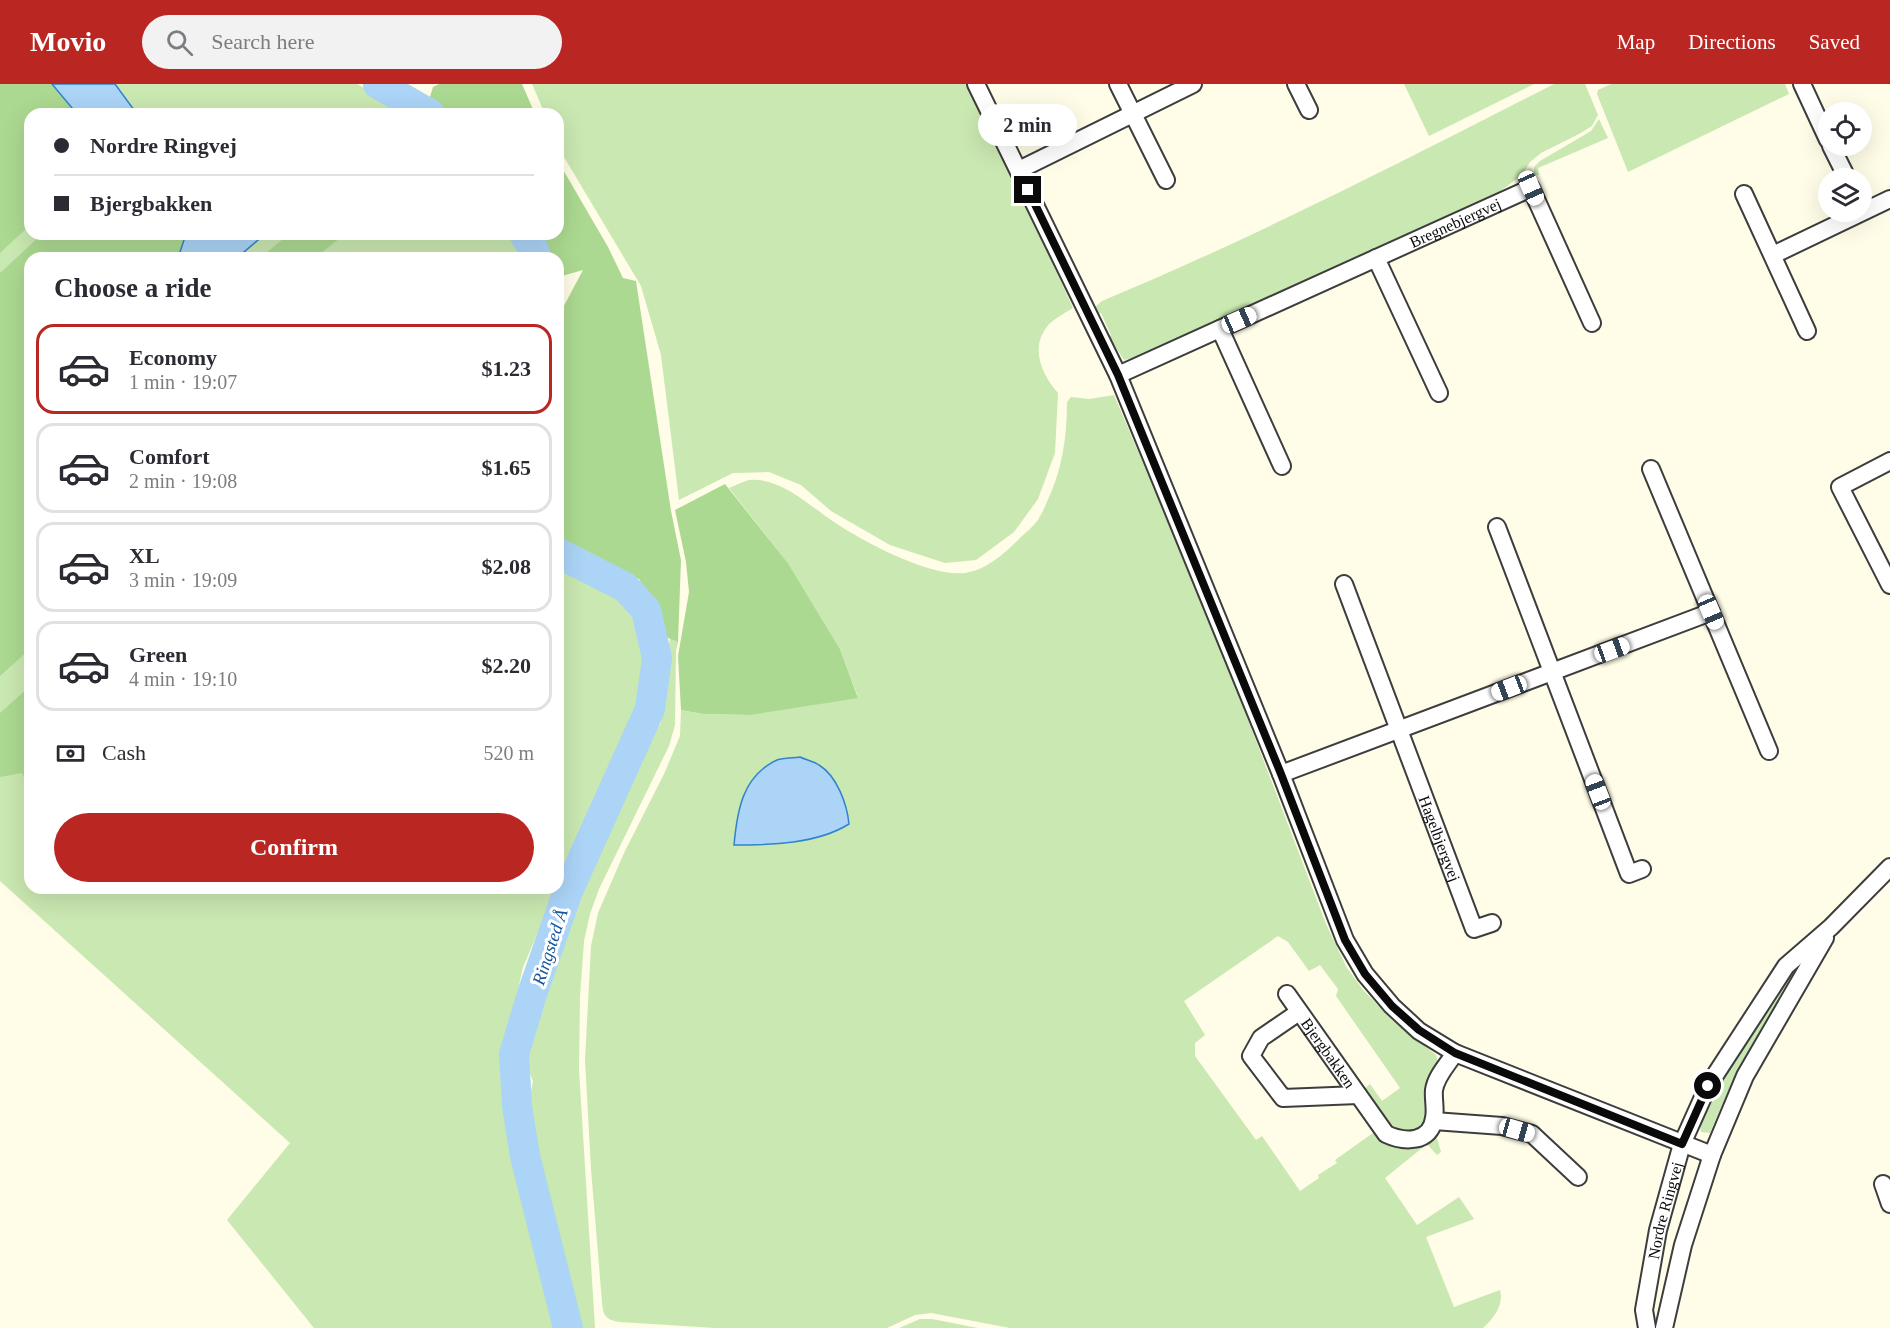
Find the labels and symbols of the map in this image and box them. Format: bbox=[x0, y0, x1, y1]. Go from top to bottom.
callout: 2 min bbox=[978, 103, 1078, 145]
car bbox=[1515, 168, 1547, 208]
route end bbox=[1014, 176, 1041, 203]
street label: Bregnebjergvej bbox=[1407, 194, 1504, 250]
car bbox=[1219, 304, 1259, 336]
car bbox=[1696, 592, 1726, 632]
car bbox=[1592, 635, 1632, 665]
car bbox=[1489, 673, 1529, 703]
car bbox=[1583, 772, 1613, 812]
street label: Hagelbjergvej bbox=[1416, 793, 1464, 884]
water label: Ringsted Å bbox=[528, 906, 572, 988]
street label: Bjergbakken bbox=[1298, 1015, 1359, 1091]
route start bbox=[1694, 1072, 1721, 1099]
car bbox=[1497, 1116, 1537, 1144]
street label: Nordre Ringvej bbox=[1645, 1160, 1686, 1260]

